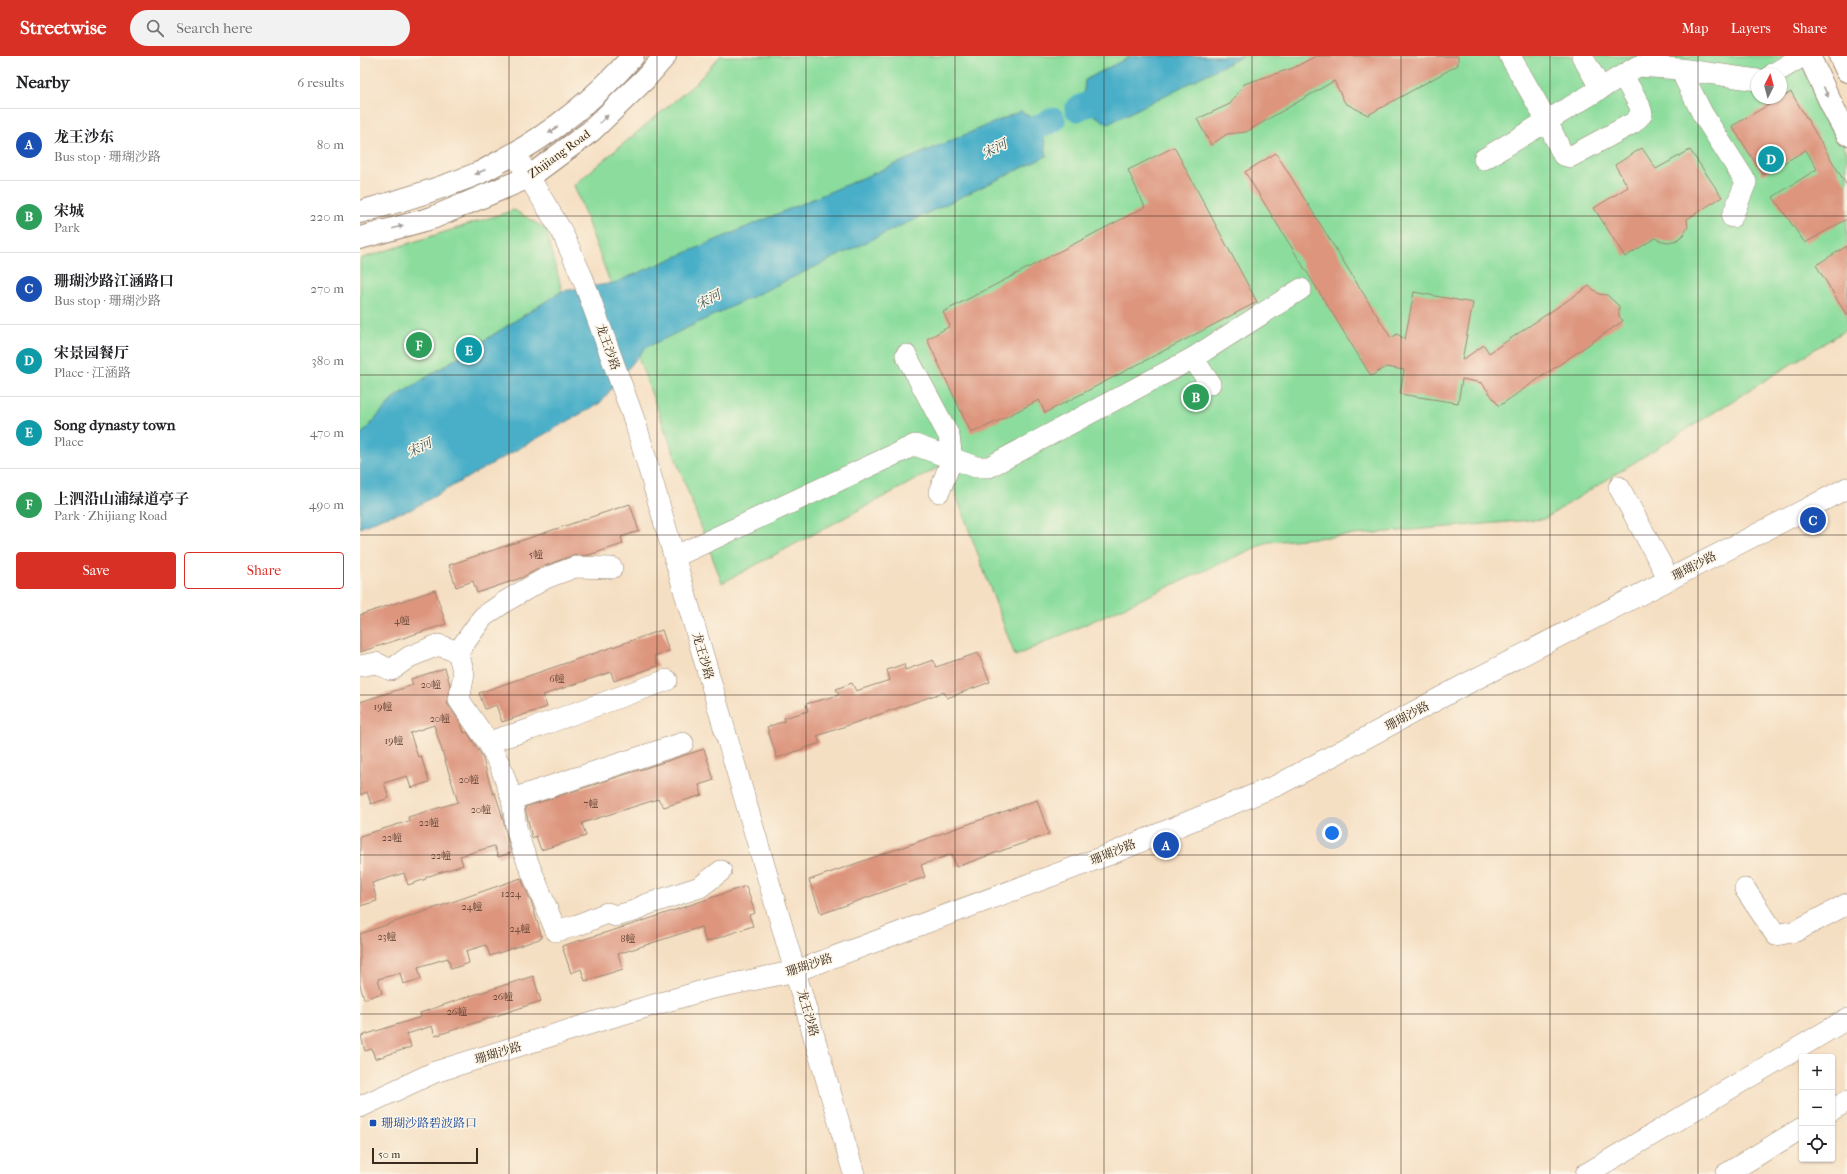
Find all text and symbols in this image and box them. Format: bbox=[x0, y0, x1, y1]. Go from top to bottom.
search box bbox=[130, 10, 410, 46]
text: Streetwise bbox=[20, 17, 106, 39]
icon: search bbox=[144, 17, 166, 39]
text: Search here bbox=[176, 19, 252, 37]
text: Map bbox=[1682, 20, 1709, 37]
text: Layers bbox=[1731, 20, 1771, 37]
text: Share bbox=[1793, 20, 1827, 37]
north arrow bbox=[1751, 68, 1787, 104]
text: Nearby bbox=[16, 72, 70, 92]
text: 6 results bbox=[297, 75, 344, 90]
one-way arrow bbox=[1823, 86, 1829, 98]
one-way arrow bbox=[599, 114, 609, 124]
one-way arrow bbox=[547, 125, 558, 134]
street label: Zhijiang Road bbox=[525, 127, 593, 181]
text: 龙王沙东 bbox=[54, 128, 114, 146]
water label: 宋河 bbox=[979, 135, 1011, 161]
text: A bbox=[25, 137, 33, 152]
text: 80 m bbox=[317, 137, 344, 152]
pin: D bbox=[1758, 144, 1784, 174]
text: Bus stop · 珊瑚沙路 bbox=[54, 149, 161, 164]
one-way arrow bbox=[475, 169, 486, 175]
text: 宋城 bbox=[54, 202, 84, 220]
text: B bbox=[25, 209, 33, 224]
text: 220 m bbox=[310, 209, 344, 224]
text: Park bbox=[54, 220, 80, 235]
one-way arrow bbox=[392, 224, 404, 230]
text: 珊瑚沙路江涵路口 bbox=[54, 272, 174, 290]
text: C bbox=[25, 281, 33, 296]
text: 270 m bbox=[310, 281, 344, 296]
water label: 宋河 bbox=[693, 286, 725, 312]
text: Bus stop · 珊瑚沙路 bbox=[54, 293, 161, 308]
street label: 龙王沙路 bbox=[593, 322, 623, 372]
pin: F bbox=[406, 330, 432, 360]
pin: E bbox=[456, 335, 482, 365]
text: 宋景园餐厅 bbox=[54, 344, 129, 362]
text: D bbox=[24, 353, 34, 368]
text: 380 m bbox=[311, 353, 344, 368]
text: Place · 江涵路 bbox=[54, 365, 131, 380]
pin: B bbox=[1183, 382, 1209, 412]
text: Song dynasty town bbox=[54, 416, 175, 434]
text: E bbox=[25, 425, 33, 440]
text: 470 m bbox=[310, 425, 344, 440]
text: Place bbox=[54, 434, 84, 449]
water label: 宋河 bbox=[404, 434, 436, 460]
text: 上泗沿山浦绿道亭子 bbox=[54, 490, 189, 508]
text: F bbox=[26, 497, 32, 512]
text: 490 m bbox=[309, 497, 344, 512]
pin: C bbox=[1800, 505, 1826, 535]
text: Park · Zhijiang Road bbox=[54, 508, 167, 523]
house number: 5幢 bbox=[529, 549, 543, 561]
street label: 珊瑚沙路 bbox=[1669, 549, 1719, 583]
button: Save bbox=[16, 552, 176, 589]
button: Share bbox=[184, 552, 344, 589]
house number: 4幢 bbox=[394, 615, 410, 627]
street label: 龙王沙路 bbox=[690, 631, 716, 681]
house number: 6幢 bbox=[549, 673, 565, 685]
house number: 20幢 bbox=[421, 679, 441, 691]
street label: 珊瑚沙路 bbox=[1383, 699, 1431, 733]
house number: 19幢 bbox=[374, 701, 392, 713]
house number: 20幢 bbox=[430, 713, 450, 725]
house number: 19幢 bbox=[385, 735, 403, 747]
house number: 20幢 bbox=[459, 774, 479, 786]
house number: 7幢 bbox=[584, 798, 598, 810]
house number: 20幢 bbox=[471, 804, 491, 816]
house number: 22幢 bbox=[419, 817, 439, 829]
your location bbox=[1322, 823, 1342, 843]
pin: A bbox=[1153, 830, 1179, 860]
house number: 22幢 bbox=[382, 832, 402, 844]
street label: 珊瑚沙路 bbox=[1088, 837, 1138, 867]
house number: 22幢 bbox=[431, 850, 451, 862]
house number: 1224 bbox=[501, 888, 522, 900]
house number: 24幢 bbox=[461, 901, 483, 913]
house number: 24幢 bbox=[509, 923, 531, 935]
house number: 23幢 bbox=[377, 931, 397, 943]
house number: 8幢 bbox=[620, 933, 636, 945]
street label: 珊瑚沙路 bbox=[784, 951, 834, 979]
street label: 龙王沙路 bbox=[795, 988, 821, 1038]
house number: 26幢 bbox=[493, 991, 513, 1003]
house number: 26幢 bbox=[447, 1006, 467, 1018]
street label: 珊瑚沙路 bbox=[473, 1039, 523, 1067]
map controls bbox=[1799, 1054, 1835, 1162]
button: + bbox=[1799, 1054, 1835, 1090]
button: − bbox=[1799, 1090, 1835, 1126]
place label: 珊瑚沙路碧波路口 bbox=[381, 1116, 477, 1130]
marker: 珊瑚沙路碧波路口 bbox=[368, 1118, 378, 1128]
button: locate bbox=[1799, 1126, 1835, 1162]
scale bar bbox=[372, 1146, 478, 1165]
text: 50 m bbox=[378, 1148, 400, 1161]

